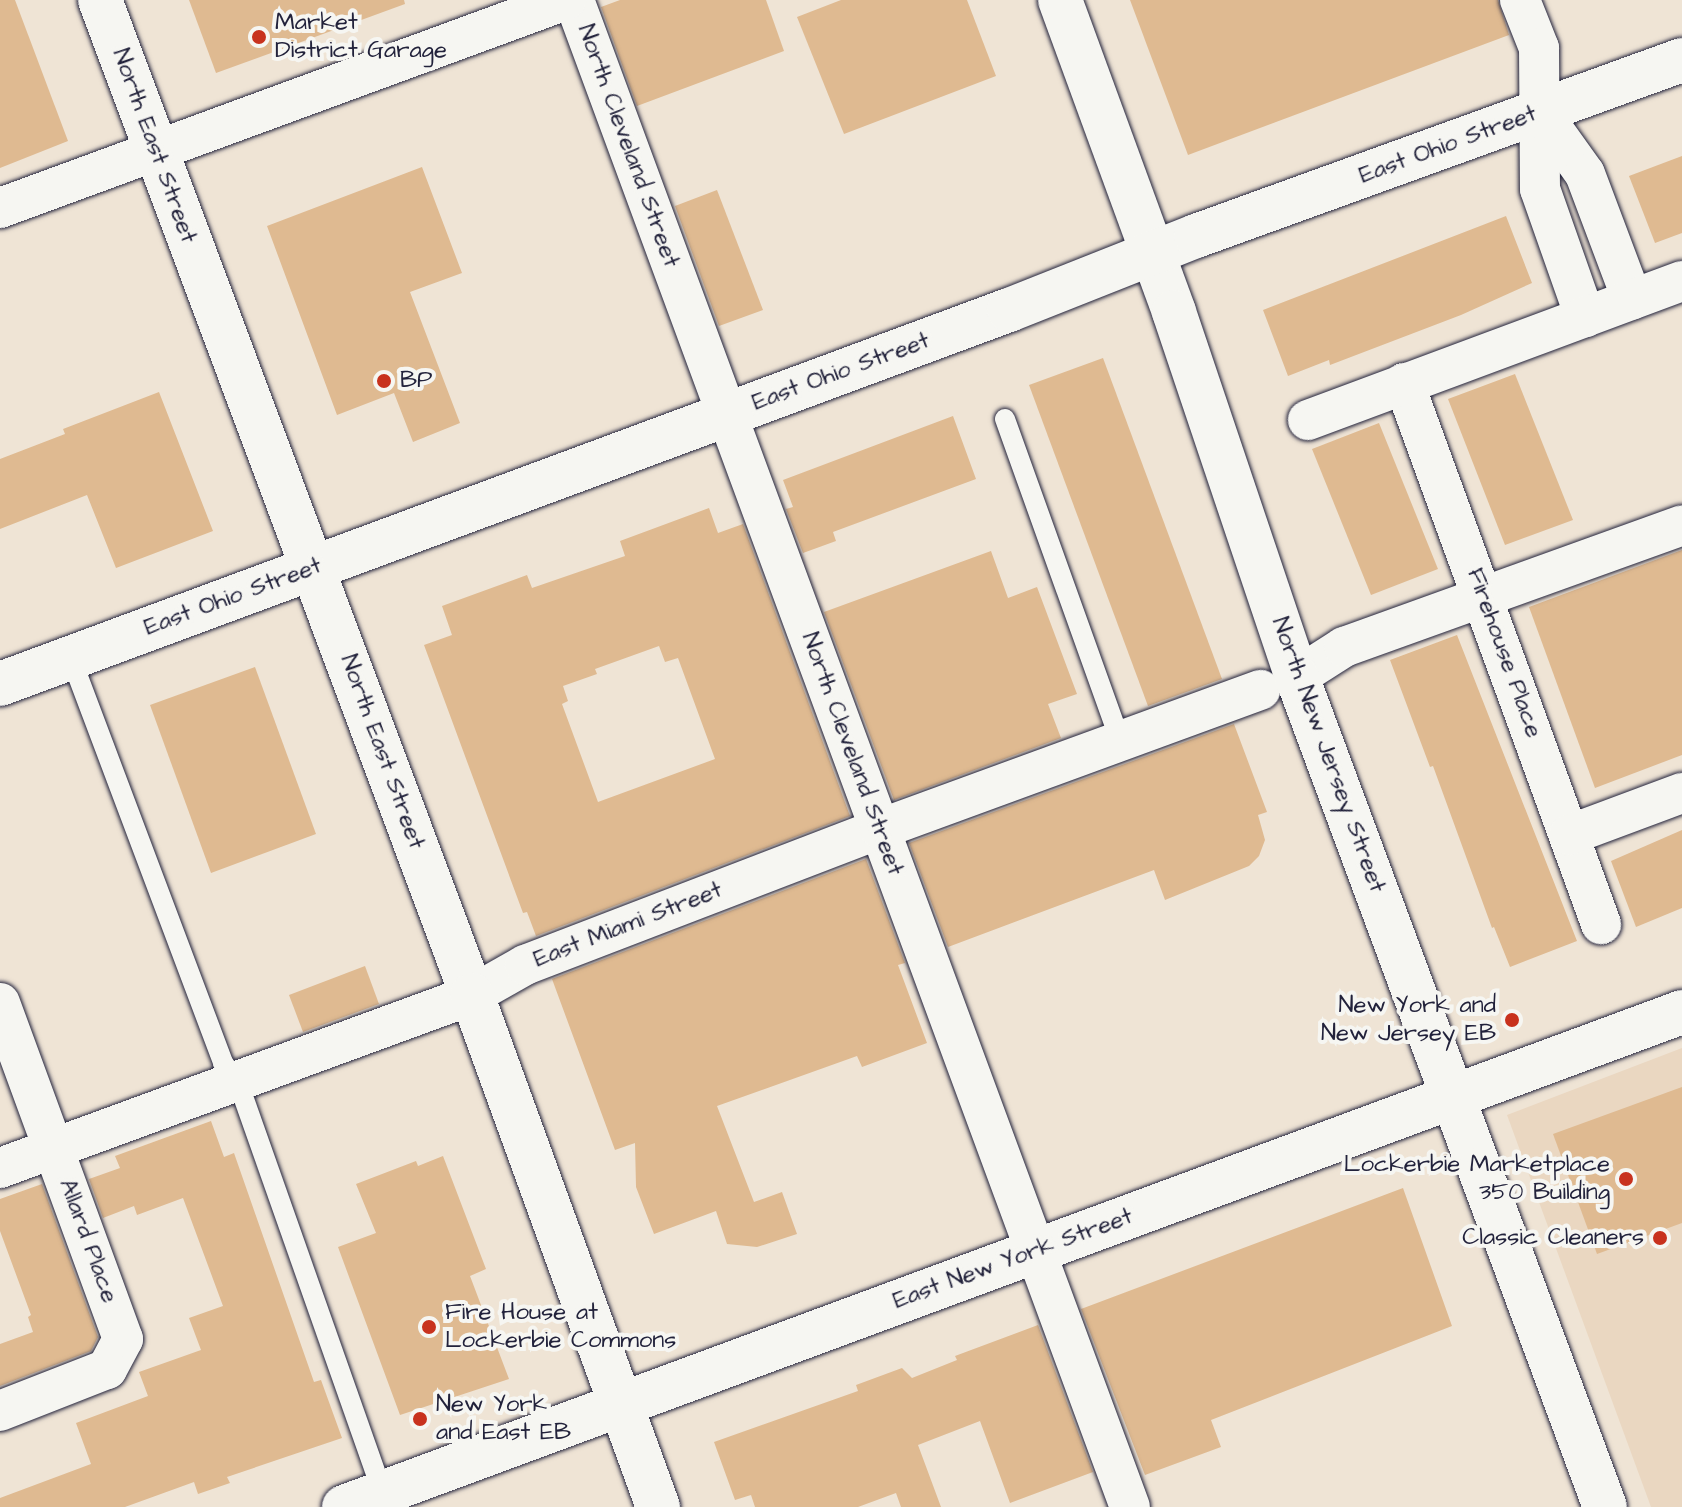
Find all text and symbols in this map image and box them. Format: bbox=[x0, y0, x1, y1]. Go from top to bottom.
place label: Market District Garage bbox=[275, 9, 447, 65]
street label: North Cleveland Street bbox=[571, 21, 685, 271]
marker: Market District Garage bbox=[250, 28, 268, 46]
street label: North East Street bbox=[105, 45, 203, 247]
street label: East Ohio Street bbox=[1355, 100, 1541, 190]
street label: East Ohio Street bbox=[748, 327, 934, 417]
place label: BP bbox=[400, 367, 432, 395]
marker: BP bbox=[375, 372, 393, 390]
street label: East Ohio Street bbox=[140, 552, 326, 642]
street label: Firehouse Place bbox=[1460, 564, 1548, 742]
street label: North New Jersey Street bbox=[1265, 613, 1391, 897]
street label: North Cleveland Street bbox=[795, 629, 909, 879]
street label: North East Street bbox=[333, 651, 431, 853]
street label: East Miami Street bbox=[530, 876, 726, 974]
place label: New York and New Jersey EB bbox=[1321, 992, 1496, 1048]
marker: New York and New Jersey EB bbox=[1503, 1011, 1521, 1029]
place label: Lockerbie Marketplace 350 Building bbox=[1344, 1151, 1610, 1207]
marker: Lockerbie Marketplace 350 Building bbox=[1617, 1170, 1635, 1188]
street label: Allard Place bbox=[52, 1175, 124, 1307]
street label: East New York Street bbox=[889, 1202, 1137, 1316]
place label: Classic Cleaners bbox=[1462, 1224, 1644, 1252]
marker: Classic Cleaners bbox=[1651, 1229, 1669, 1247]
place label: Fire House at Lockerbie Commons bbox=[445, 1299, 676, 1355]
marker: Fire House at Lockerbie Commons bbox=[420, 1318, 438, 1336]
place label: New York and East EB bbox=[436, 1391, 571, 1447]
marker: New York and East EB bbox=[411, 1410, 429, 1428]

